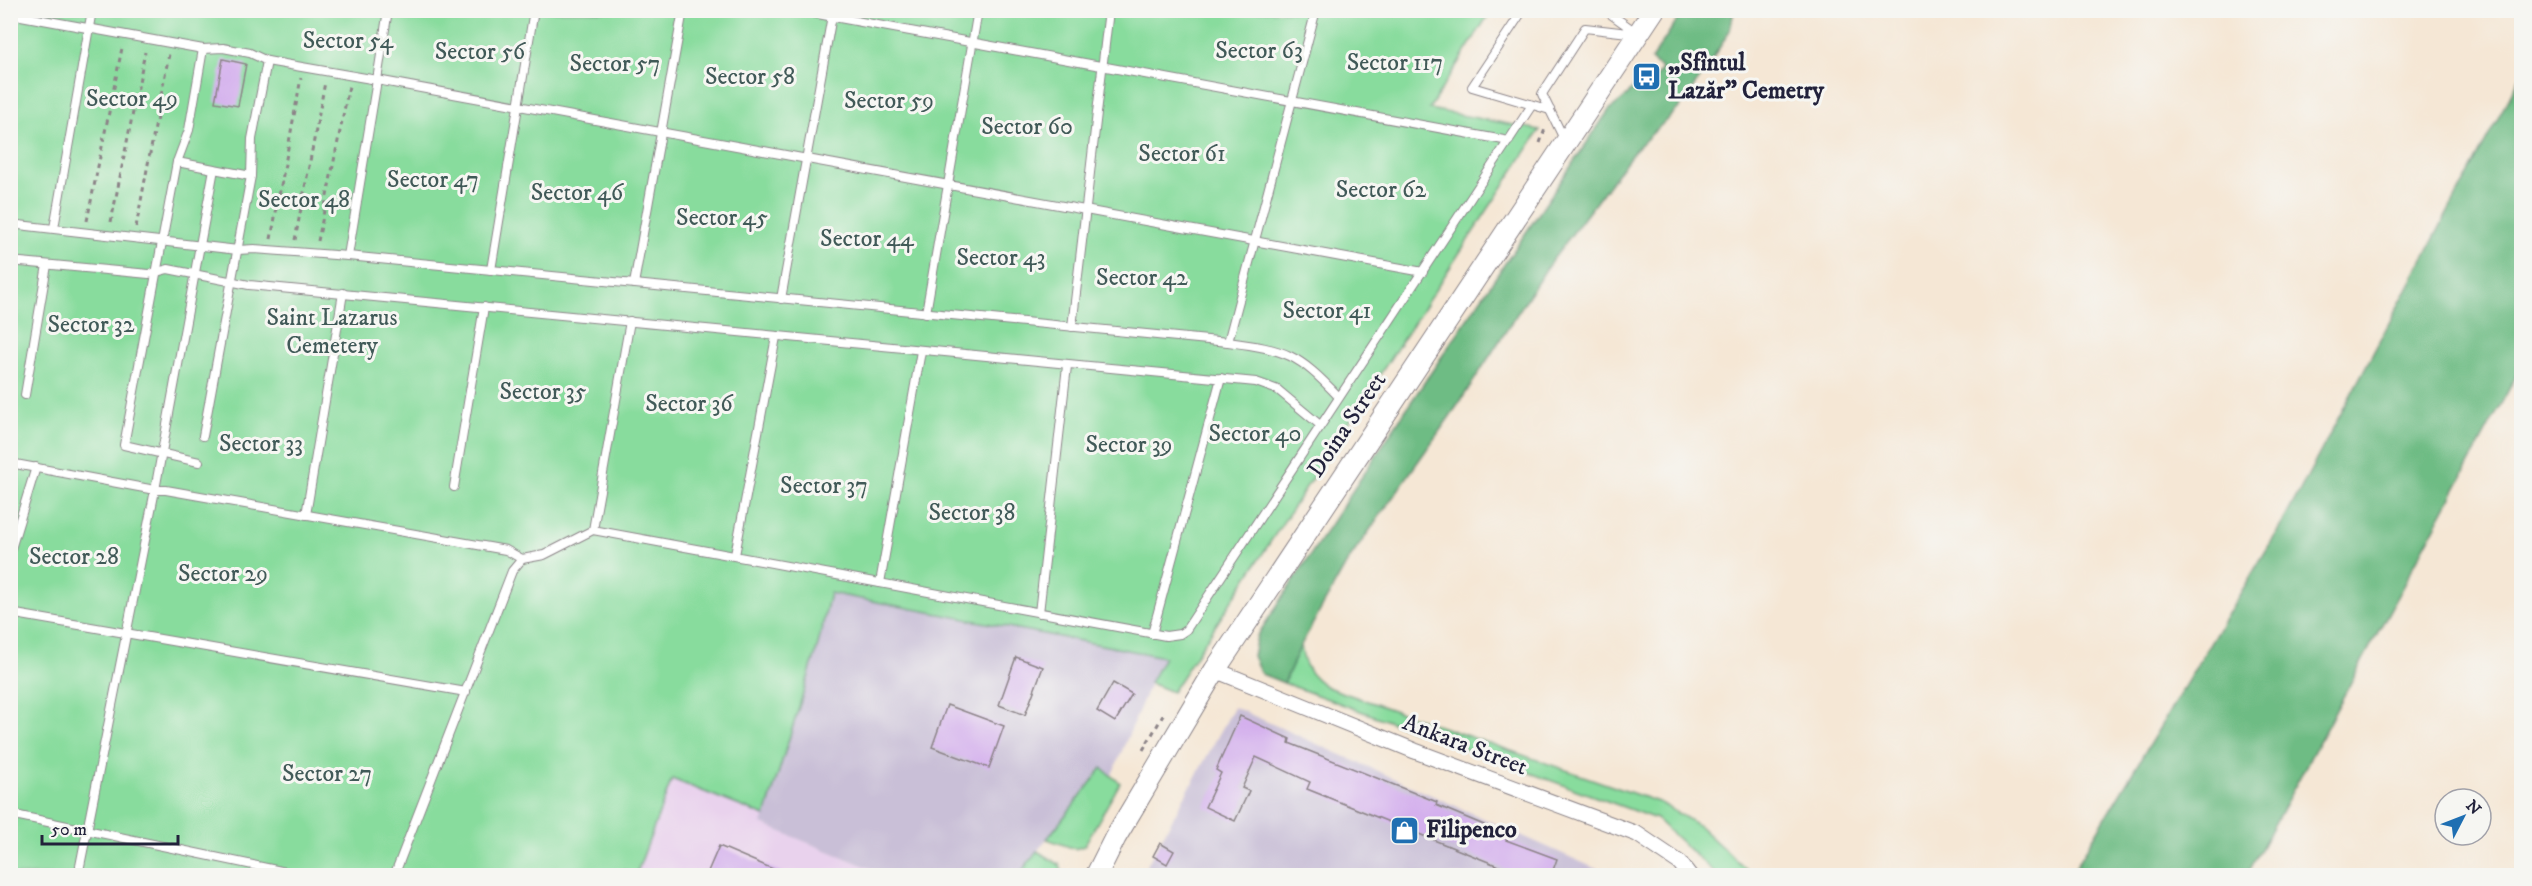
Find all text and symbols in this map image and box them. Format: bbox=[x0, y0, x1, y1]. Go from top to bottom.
park label: Sector 54 bbox=[303, 26, 395, 56]
park label: Sector 63 bbox=[1215, 36, 1303, 66]
park label: Sector 56 bbox=[435, 37, 527, 67]
park label: Sector 117 bbox=[1347, 48, 1443, 78]
place label: „Sfîntul Lazăr” Cemetry bbox=[1668, 48, 1824, 106]
park label: Sector 57 bbox=[570, 49, 660, 79]
bus stop icon: „Sfîntul Lazăr” Cemetry bbox=[1631, 61, 1663, 93]
park label: Sector 58 bbox=[705, 62, 795, 92]
park label: Sector 49 bbox=[86, 84, 178, 114]
park label: Sector 59 bbox=[844, 86, 934, 116]
park label: Sector 60 bbox=[981, 112, 1073, 142]
park label: Sector 61 bbox=[1138, 139, 1226, 169]
park label: Sector 47 bbox=[387, 165, 479, 195]
park label: Sector 62 bbox=[1336, 175, 1426, 205]
park label: Sector 46 bbox=[531, 178, 625, 208]
park label: Sector 48 bbox=[258, 185, 350, 215]
park label: Sector 45 bbox=[676, 203, 768, 233]
park label: Sector 44 bbox=[820, 224, 915, 254]
park label: Sector 43 bbox=[957, 243, 1045, 273]
park label: Sector 42 bbox=[1096, 263, 1188, 293]
park label: Sector 41 bbox=[1283, 296, 1371, 326]
park label: Saint Lazarus Cemetery bbox=[267, 303, 397, 361]
park label: Sector 32 bbox=[48, 310, 135, 340]
street label: Doina Street bbox=[1301, 366, 1393, 483]
park label: Sector 35 bbox=[499, 377, 587, 407]
park label: Sector 36 bbox=[645, 389, 734, 419]
park label: Sector 40 bbox=[1209, 419, 1301, 449]
park label: Sector 33 bbox=[219, 429, 303, 459]
park label: Sector 39 bbox=[1085, 430, 1173, 460]
park label: Sector 37 bbox=[780, 471, 868, 501]
park label: Sector 38 bbox=[928, 498, 1016, 528]
park label: Sector 28 bbox=[29, 542, 119, 572]
park label: Sector 29 bbox=[178, 559, 268, 589]
street label: Ankara Street bbox=[1398, 708, 1532, 783]
park label: Sector 27 bbox=[282, 759, 372, 789]
north arrow bbox=[2433, 787, 2493, 847]
text: N bbox=[2462, 796, 2485, 819]
scale bar bbox=[42, 808, 178, 846]
shop icon: Filipenco bbox=[1389, 814, 1421, 846]
place label: Filipenco bbox=[1426, 815, 1517, 845]
text: 50 m bbox=[51, 819, 87, 841]

